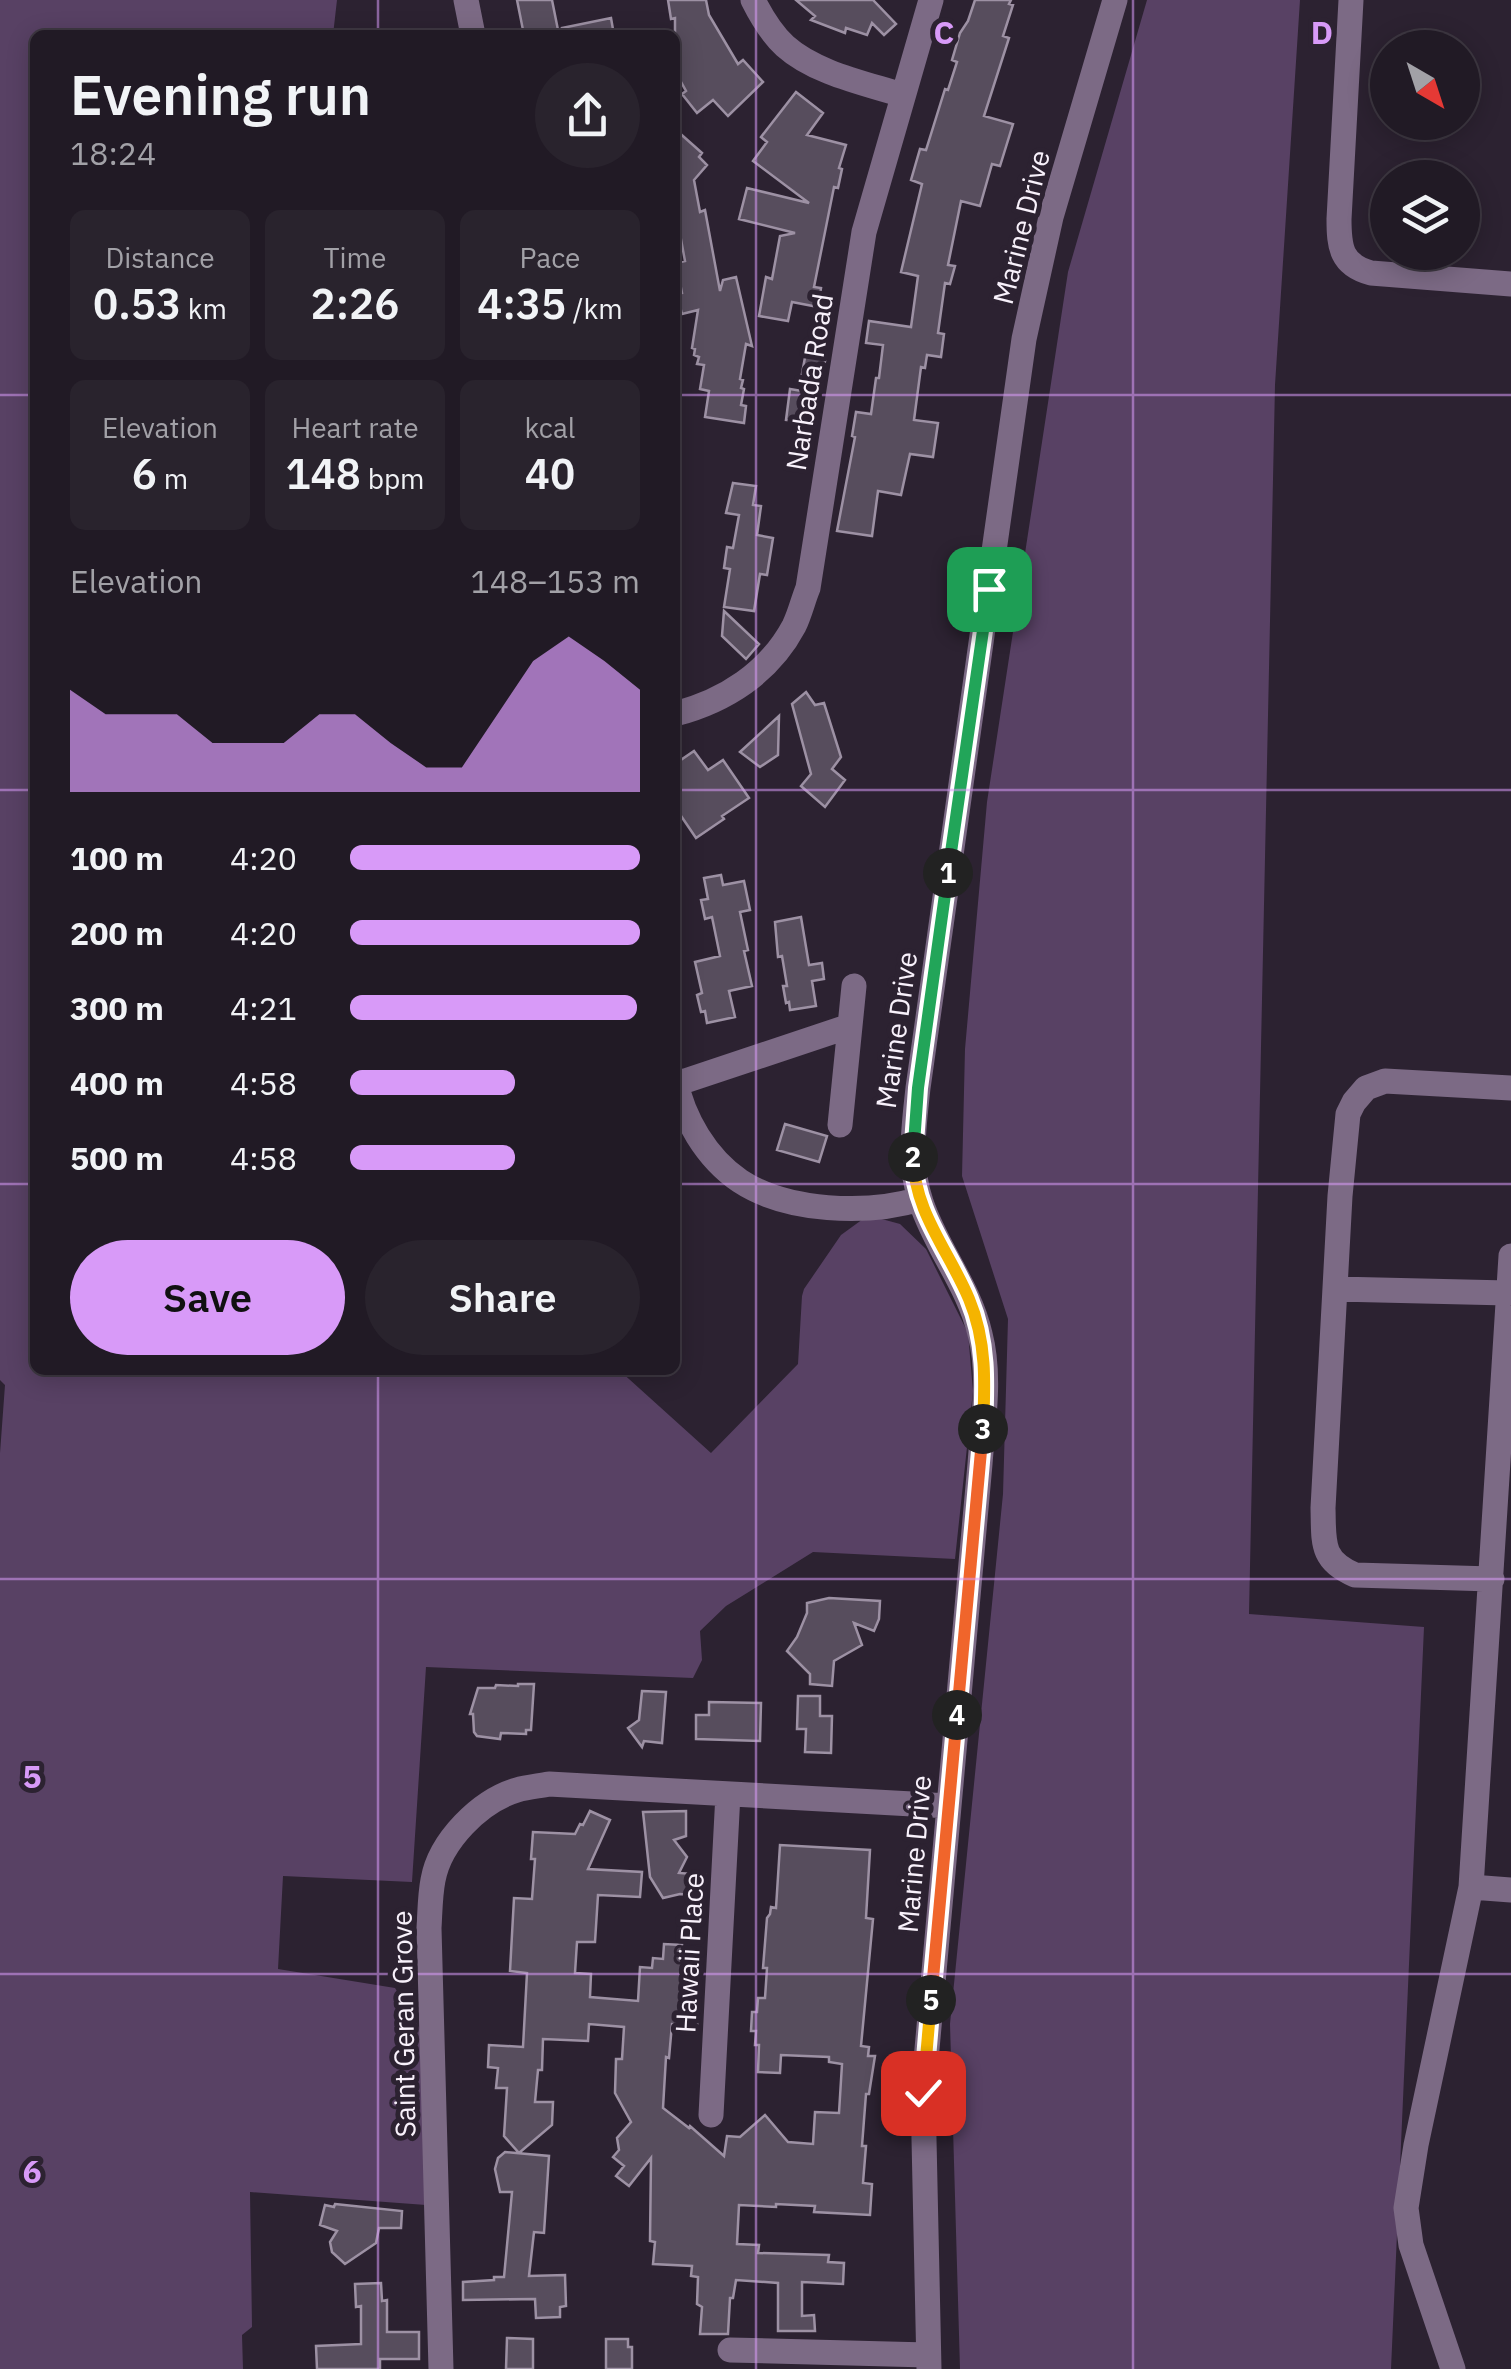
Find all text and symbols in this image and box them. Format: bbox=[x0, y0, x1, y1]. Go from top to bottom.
text: C bbox=[934, 11, 954, 53]
text: D bbox=[1311, 11, 1333, 53]
north arrow bbox=[1370, 30, 1480, 140]
map controls bbox=[1370, 30, 1480, 270]
text: Evening run bbox=[70, 59, 371, 130]
button: share bbox=[535, 63, 640, 168]
text: 18:24 bbox=[70, 132, 156, 174]
street label: Marine Drive bbox=[984, 146, 1058, 308]
button: layers bbox=[1370, 160, 1480, 270]
text: Distance bbox=[105, 239, 215, 276]
text: Time bbox=[324, 239, 386, 276]
text: Pace bbox=[520, 239, 580, 276]
text: 0.53 bbox=[93, 276, 181, 331]
text: 2:26 bbox=[311, 276, 400, 331]
text: 4:35 bbox=[477, 276, 566, 331]
text: km bbox=[181, 290, 227, 327]
text: /km bbox=[566, 290, 623, 327]
street label: Narbada Road bbox=[777, 291, 841, 473]
text: Elevation bbox=[102, 409, 218, 446]
text: Heart rate bbox=[291, 409, 419, 446]
text: kcal bbox=[525, 409, 575, 446]
text: 6 bbox=[132, 446, 157, 501]
text: 148 bbox=[285, 446, 361, 501]
text: 40 bbox=[525, 446, 575, 501]
text: m bbox=[157, 460, 188, 497]
text: bpm bbox=[361, 460, 425, 497]
pin bbox=[947, 547, 1032, 632]
text: Elevation bbox=[70, 560, 203, 602]
text: 148–153 m bbox=[470, 560, 640, 602]
icon: arrive bbox=[962, 562, 1017, 617]
text: 100 m bbox=[70, 837, 164, 879]
text: 4:20 bbox=[230, 837, 297, 879]
pin: 1 bbox=[923, 848, 973, 898]
text: 1 bbox=[940, 854, 956, 891]
text: 200 m bbox=[70, 912, 164, 954]
text: 4:20 bbox=[230, 912, 297, 954]
street label: Marine Drive bbox=[867, 949, 925, 1111]
text: 300 m bbox=[70, 987, 164, 1029]
text: 4:21 bbox=[230, 987, 297, 1029]
text: 400 m bbox=[70, 1062, 164, 1104]
text: 4:58 bbox=[230, 1062, 297, 1104]
pin: 2 bbox=[888, 1132, 938, 1182]
text: 500 m bbox=[70, 1137, 164, 1179]
text: 4:58 bbox=[230, 1137, 297, 1179]
text: 2 bbox=[905, 1138, 921, 1175]
button: Save bbox=[70, 1240, 345, 1355]
button: Share bbox=[365, 1240, 640, 1355]
pin: 3 bbox=[958, 1404, 1008, 1454]
text: 3 bbox=[975, 1410, 991, 1447]
pin: 4 bbox=[932, 1690, 982, 1740]
text: 4 bbox=[949, 1696, 965, 1733]
text: 5 bbox=[22, 1755, 42, 1797]
street label: Marine Drive bbox=[889, 1774, 939, 1934]
street label: Hawaii Place bbox=[666, 1872, 712, 2034]
street label: Saint Geran Grove bbox=[383, 1910, 423, 2138]
pin: 5 bbox=[906, 1975, 956, 2025]
text: 5 bbox=[923, 1981, 939, 2018]
pin bbox=[881, 2051, 966, 2136]
icon: check bbox=[896, 2066, 951, 2121]
text: 6 bbox=[22, 2150, 42, 2192]

